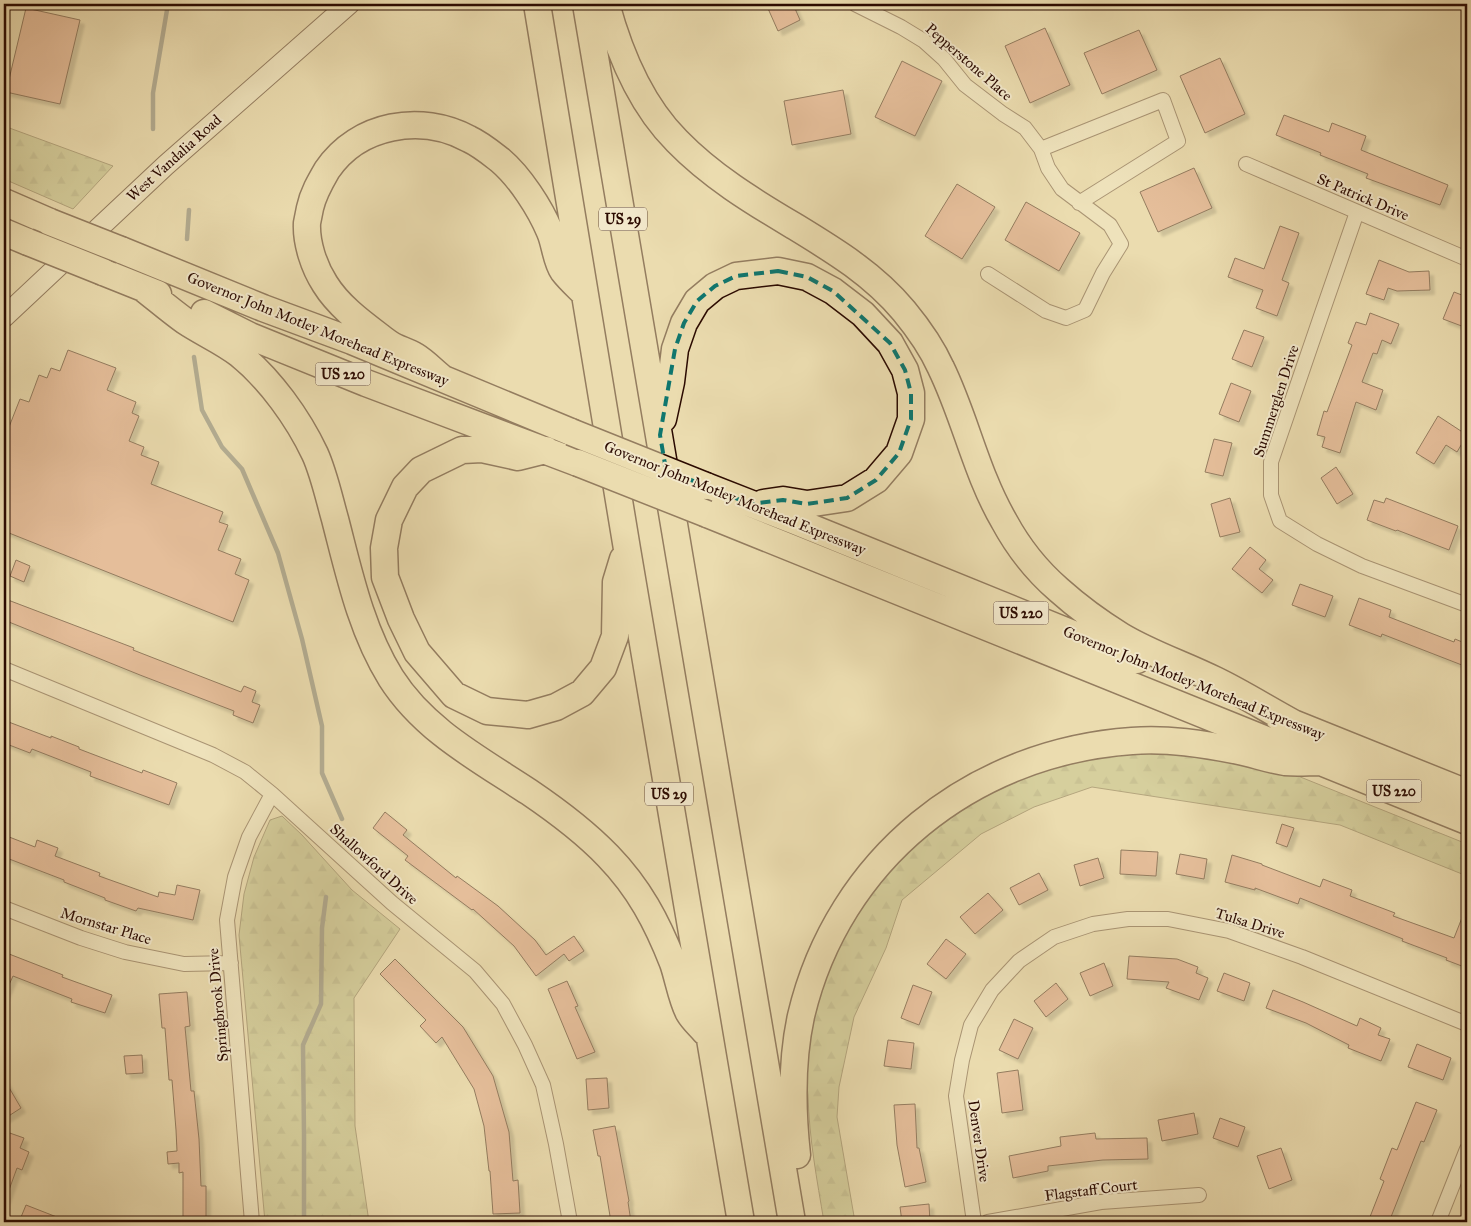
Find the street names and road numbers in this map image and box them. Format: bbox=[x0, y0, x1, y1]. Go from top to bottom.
street label: Pepperstone Place bbox=[922, 19, 1016, 105]
street label: West Vandalia Road bbox=[123, 110, 225, 205]
street label: St Patrick Drive bbox=[1314, 170, 1412, 224]
road number: US 29 bbox=[599, 208, 647, 230]
street label: Governor John Motley Morehead Expressway bbox=[184, 268, 452, 391]
street label: Summerglen Drive bbox=[1249, 343, 1303, 459]
road number: US 220 bbox=[316, 362, 370, 386]
street label: Governor John Motley Morehead Expressway bbox=[601, 437, 869, 560]
road number: US 220 bbox=[994, 602, 1048, 624]
street label: Governor John Motley Morehead Expressway bbox=[1060, 622, 1328, 745]
road number: US 220 bbox=[1366, 779, 1422, 802]
road number: US 29 bbox=[645, 782, 693, 806]
street label: Shallowford Drive bbox=[326, 820, 422, 908]
street label: Mornstar Place bbox=[58, 904, 154, 948]
street label: Tulsa Drive bbox=[1213, 904, 1287, 942]
street label: Springbrook Drive bbox=[204, 948, 232, 1062]
street label: Denver Drive bbox=[964, 1099, 994, 1183]
street label: Flagstaff Court bbox=[1044, 1175, 1139, 1205]

